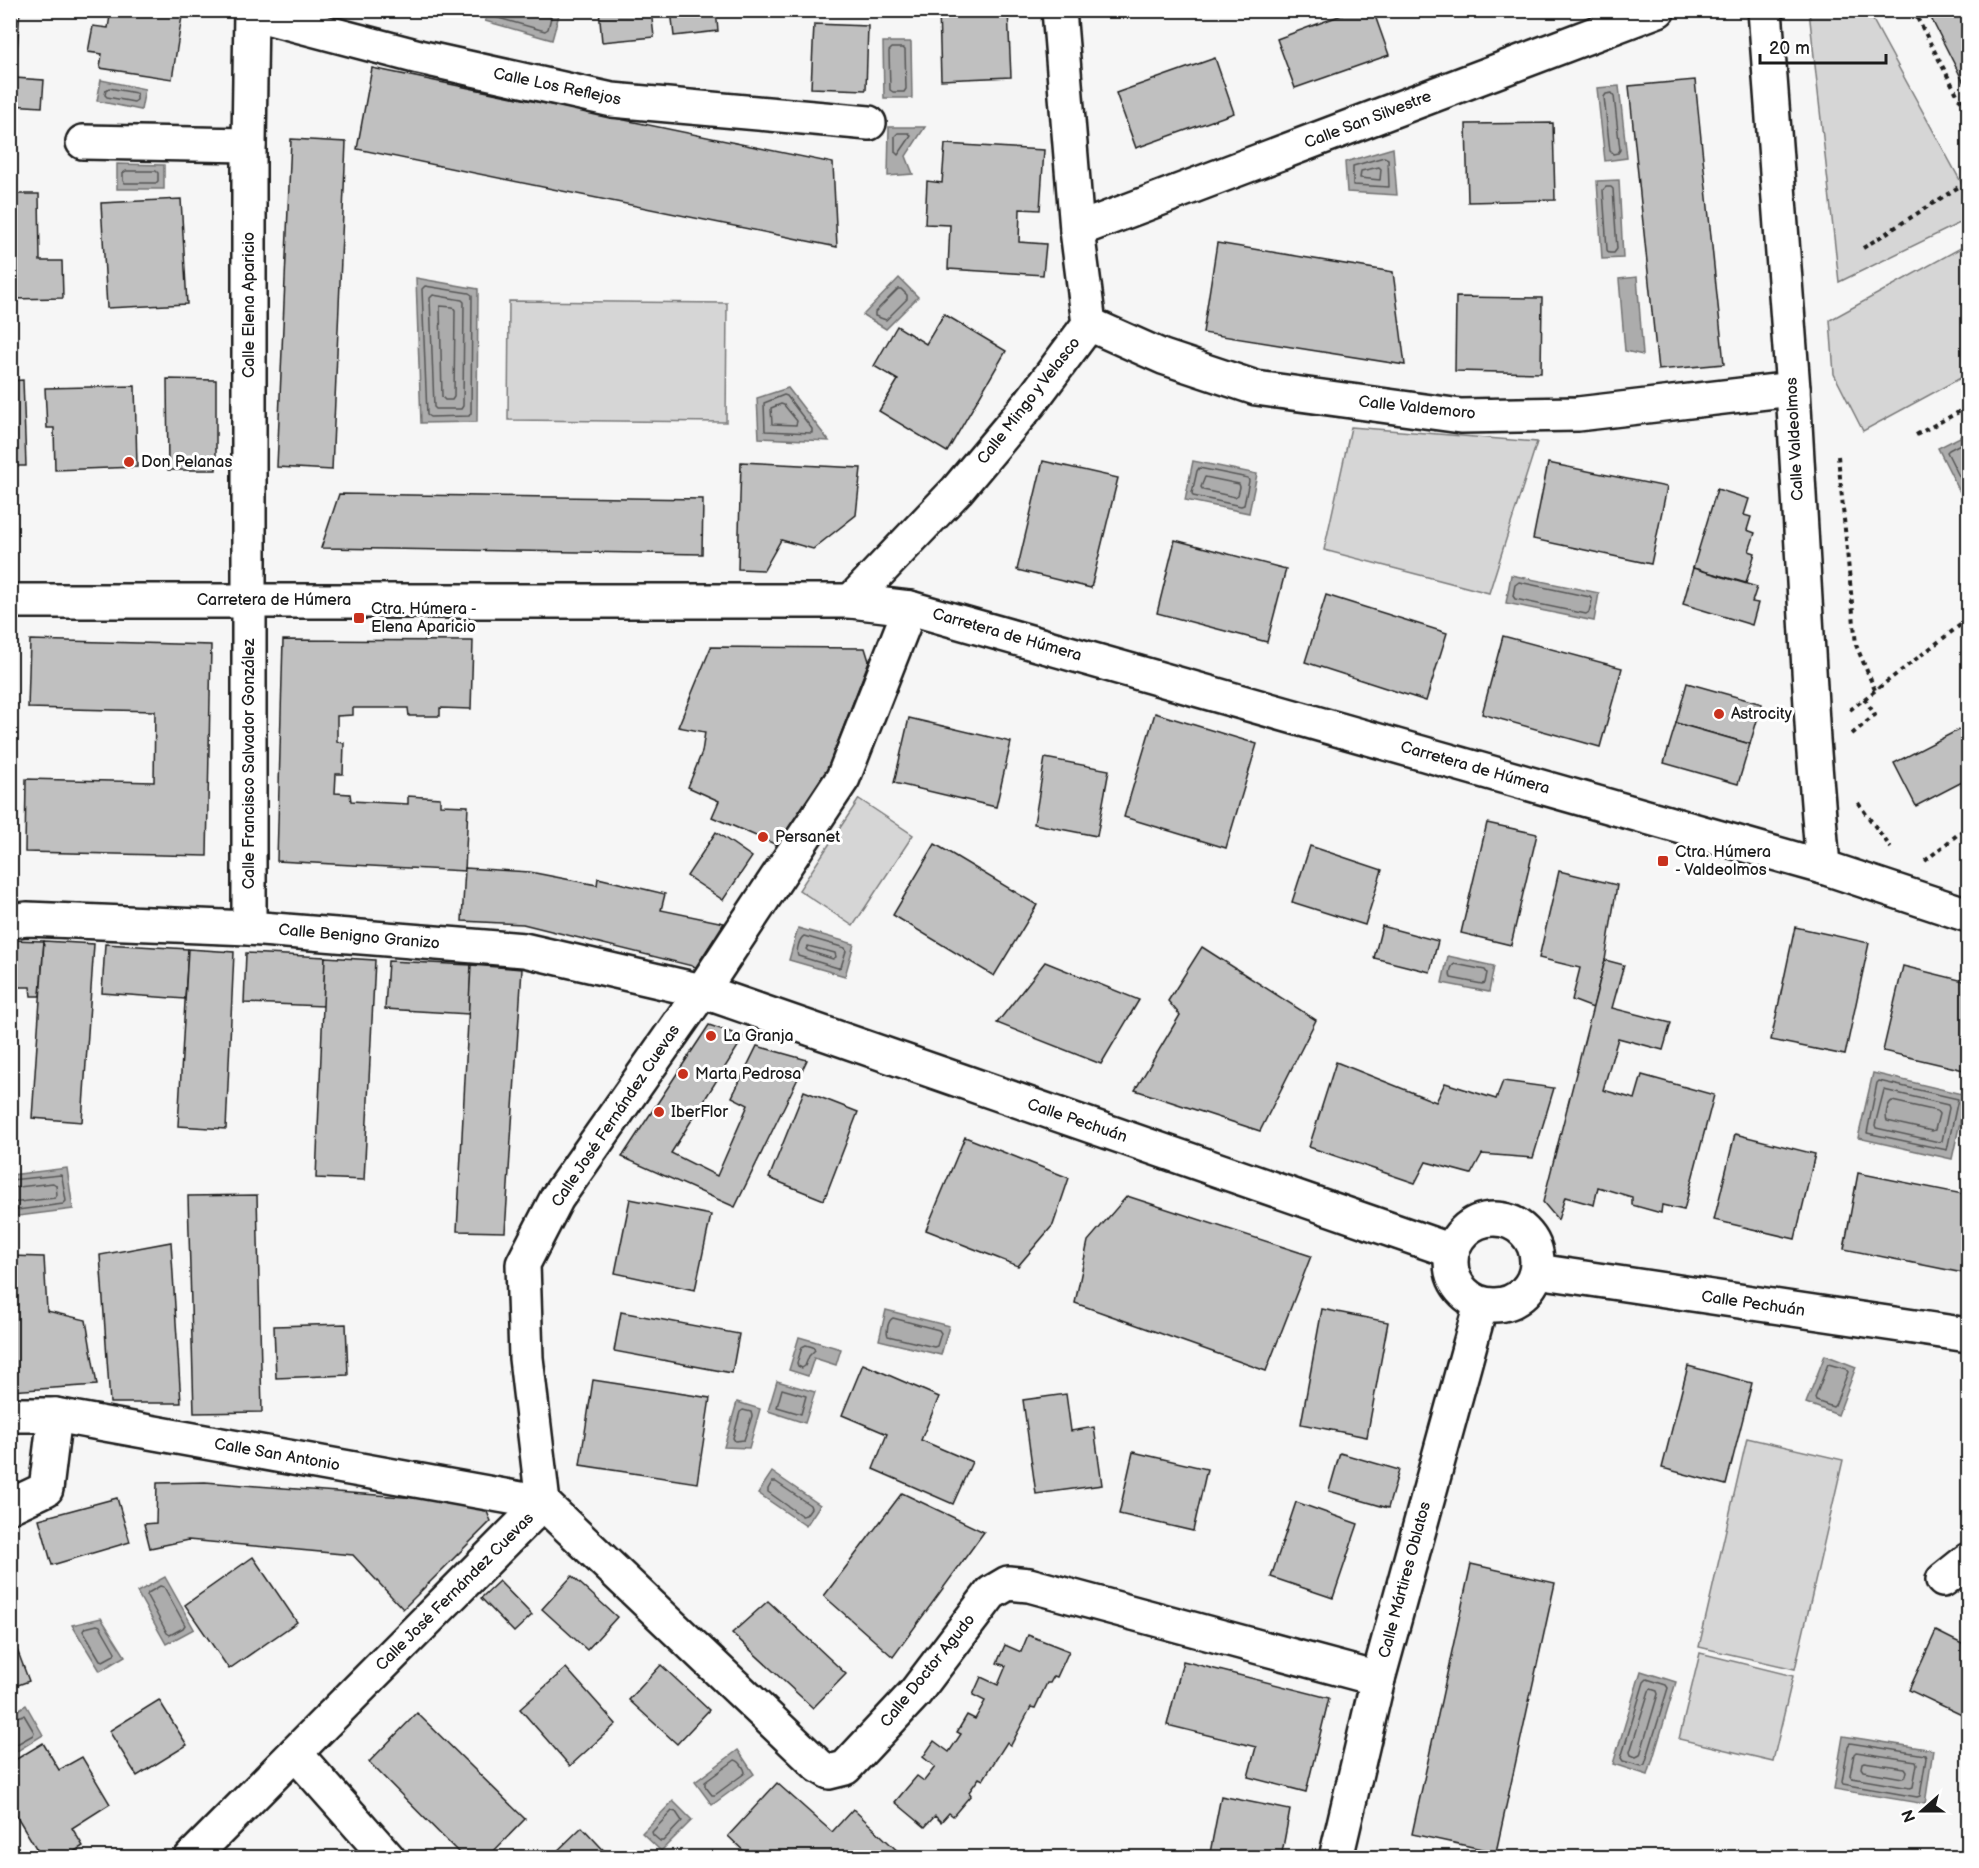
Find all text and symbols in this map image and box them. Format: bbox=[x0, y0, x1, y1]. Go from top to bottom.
scale bar bbox=[1760, 27, 1886, 65]
text: 20 m bbox=[1769, 38, 1810, 59]
street label: Calle Los Reflejos bbox=[491, 64, 623, 110]
street label: Calle San Silvestre bbox=[1302, 87, 1435, 153]
street label: Calle Elena Aparicio bbox=[240, 232, 259, 378]
street label: Calle Mingo y Velasco bbox=[973, 334, 1085, 468]
street label: Calle Valdeolmos bbox=[1782, 377, 1808, 501]
street label: Calle Valdemoro bbox=[1358, 392, 1476, 424]
place label: Don Pelanas bbox=[141, 453, 232, 472]
marker: Don Pelanas bbox=[122, 455, 136, 469]
street label: Carretera de Húmera bbox=[197, 591, 351, 610]
place label: Ctra. Húmera - Elena Aparicio bbox=[371, 600, 477, 637]
street label: Carretera de Húmera bbox=[930, 605, 1084, 665]
marker: Ctra. Húmera - Elena Aparicio bbox=[352, 611, 366, 625]
street label: Calle Francisco Salvador González bbox=[240, 638, 259, 889]
place label: Astrocity bbox=[1731, 705, 1793, 724]
marker: Astrocity bbox=[1712, 707, 1726, 721]
street label: Carretera de Húmera bbox=[1398, 738, 1552, 798]
place label: Persanet bbox=[775, 828, 840, 847]
marker: Persanet bbox=[756, 830, 770, 844]
place label: Ctra. Húmera - Valdeolmos bbox=[1675, 843, 1771, 880]
marker: Ctra. Húmera - Valdeolmos bbox=[1656, 854, 1670, 868]
street label: Calle Benigno Granizo bbox=[277, 920, 441, 954]
street label: Calle José Fernández Cuevas bbox=[548, 1021, 684, 1211]
place label: La Granja bbox=[723, 1027, 794, 1046]
marker: La Granja bbox=[704, 1029, 718, 1043]
place label: Marta Pedrosa bbox=[695, 1065, 801, 1084]
marker: Marta Pedrosa bbox=[676, 1067, 690, 1081]
street label: Calle Pechuán bbox=[1025, 1095, 1129, 1147]
place label: IberFlor bbox=[671, 1103, 728, 1122]
marker: IberFlor bbox=[652, 1105, 666, 1119]
street label: Calle Pechuán bbox=[1700, 1287, 1806, 1321]
street label: Calle San Antonio bbox=[213, 1435, 341, 1475]
street label: Calle Mártires Oblatos bbox=[1375, 1500, 1435, 1660]
street label: Calle José Fernández Cuevas bbox=[372, 1509, 538, 1675]
street label: Calle Doctor Agudo bbox=[877, 1611, 979, 1731]
north arrow bbox=[1892, 1781, 1952, 1841]
text: N bbox=[1898, 1807, 1920, 1825]

